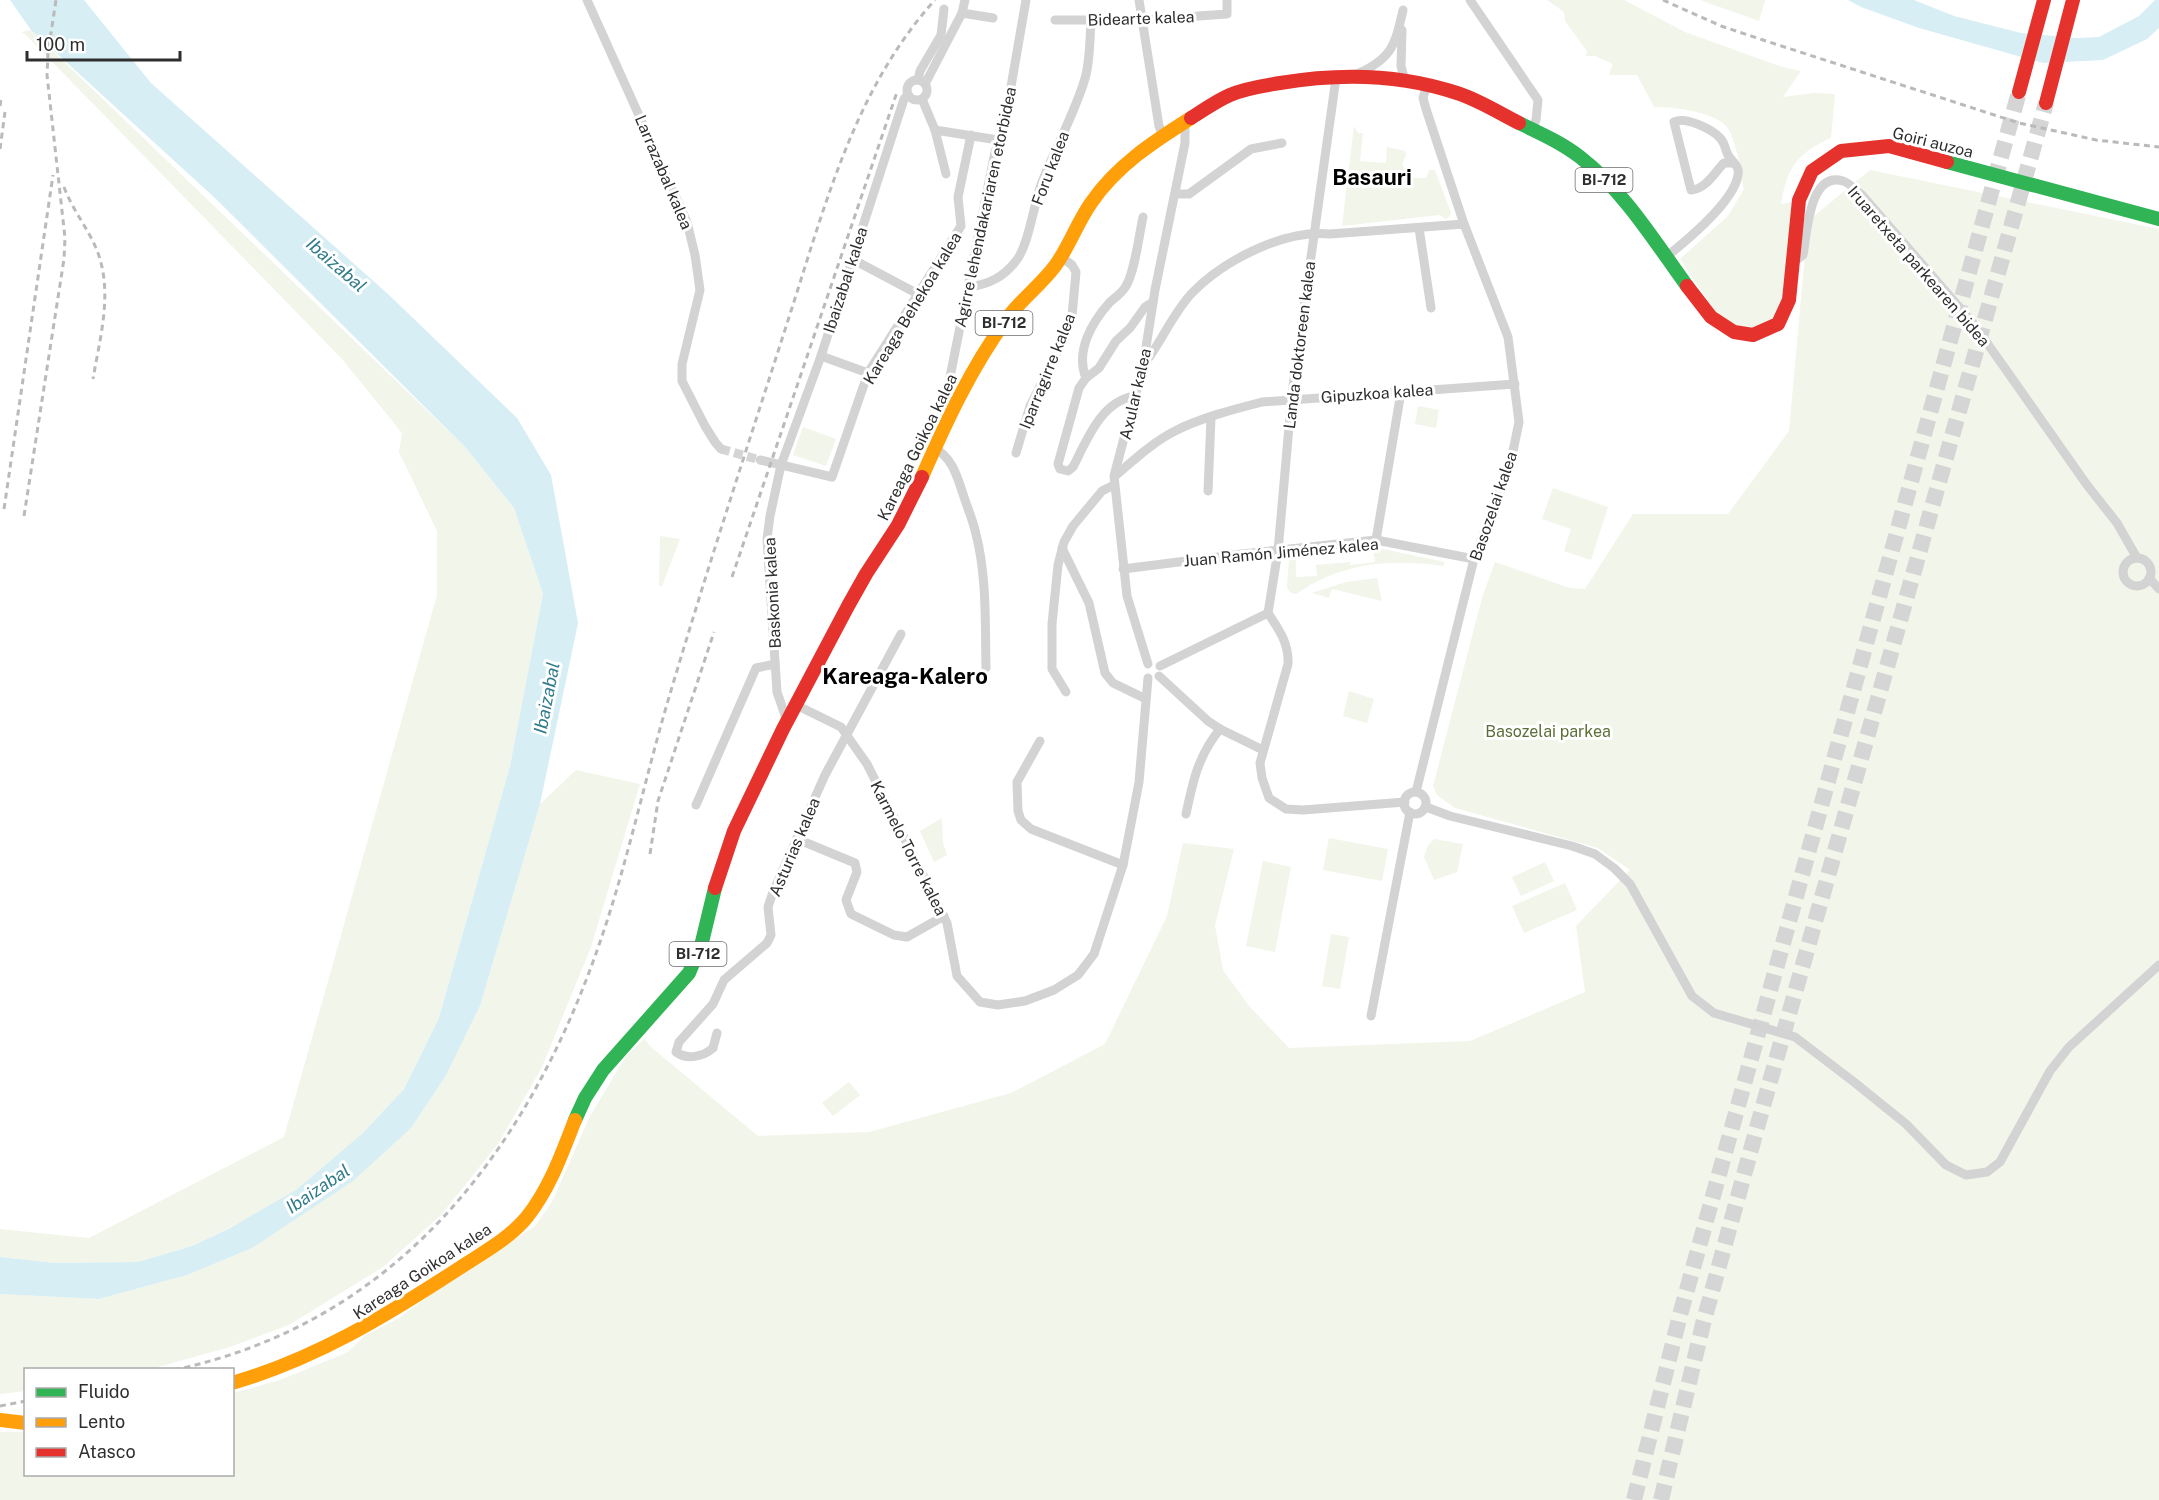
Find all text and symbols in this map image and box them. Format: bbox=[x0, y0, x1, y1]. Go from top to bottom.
street label: Bidearte kalea bbox=[1087, 7, 1195, 30]
scale bar bbox=[27, 24, 180, 62]
text: 100 m bbox=[36, 34, 85, 55]
street label: Agirre lehendakariaren etorbidea bbox=[951, 85, 1020, 329]
street label: Larrazabal kalea bbox=[631, 112, 696, 232]
street label: Goiri auzoa bbox=[1891, 123, 1975, 162]
street label: Foru kalea bbox=[1028, 129, 1073, 208]
district label: Basauri bbox=[1332, 164, 1412, 190]
road number: BI-712 bbox=[1576, 168, 1632, 192]
street label: Iruaretxeta parkearen bidea bbox=[1844, 182, 1994, 350]
street label: Ibaizabal kalea bbox=[819, 225, 872, 336]
street label: Kareaga Behekoa kalea bbox=[859, 229, 965, 388]
water label: Ibaizabal bbox=[302, 233, 371, 296]
street label: Landa doktoreen kalea bbox=[1280, 260, 1319, 430]
road number: BI-712 bbox=[976, 311, 1032, 335]
street label: Iparragirre kalea bbox=[1016, 311, 1079, 432]
street label: Axular kalea bbox=[1116, 347, 1155, 442]
street label: Kareaga Goikoa kalea bbox=[874, 371, 961, 524]
street label: Gipuzkoa kalea bbox=[1320, 380, 1434, 407]
street label: Basozelai kalea bbox=[1466, 449, 1521, 563]
street label: Juan Ramón Jiménez kalea bbox=[1183, 535, 1379, 570]
street label: Baskonia kalea bbox=[760, 537, 785, 649]
water label: Ibaizabal bbox=[529, 660, 564, 736]
district label: Kareaga-Kalero bbox=[822, 663, 988, 689]
park label: Basozelai parkea bbox=[1485, 722, 1611, 741]
street label: Karmelo Torre kalea bbox=[866, 778, 951, 919]
street label: Asturias kalea bbox=[765, 795, 824, 899]
road number: BI-712 bbox=[670, 942, 726, 966]
water label: Ibaizabal bbox=[282, 1160, 354, 1218]
street label: Kareaga Goikoa kalea bbox=[350, 1220, 495, 1323]
legend bbox=[24, 1368, 234, 1476]
text: Fluido bbox=[78, 1381, 130, 1402]
text: Lento bbox=[78, 1411, 125, 1432]
text: Atasco bbox=[78, 1441, 136, 1462]

